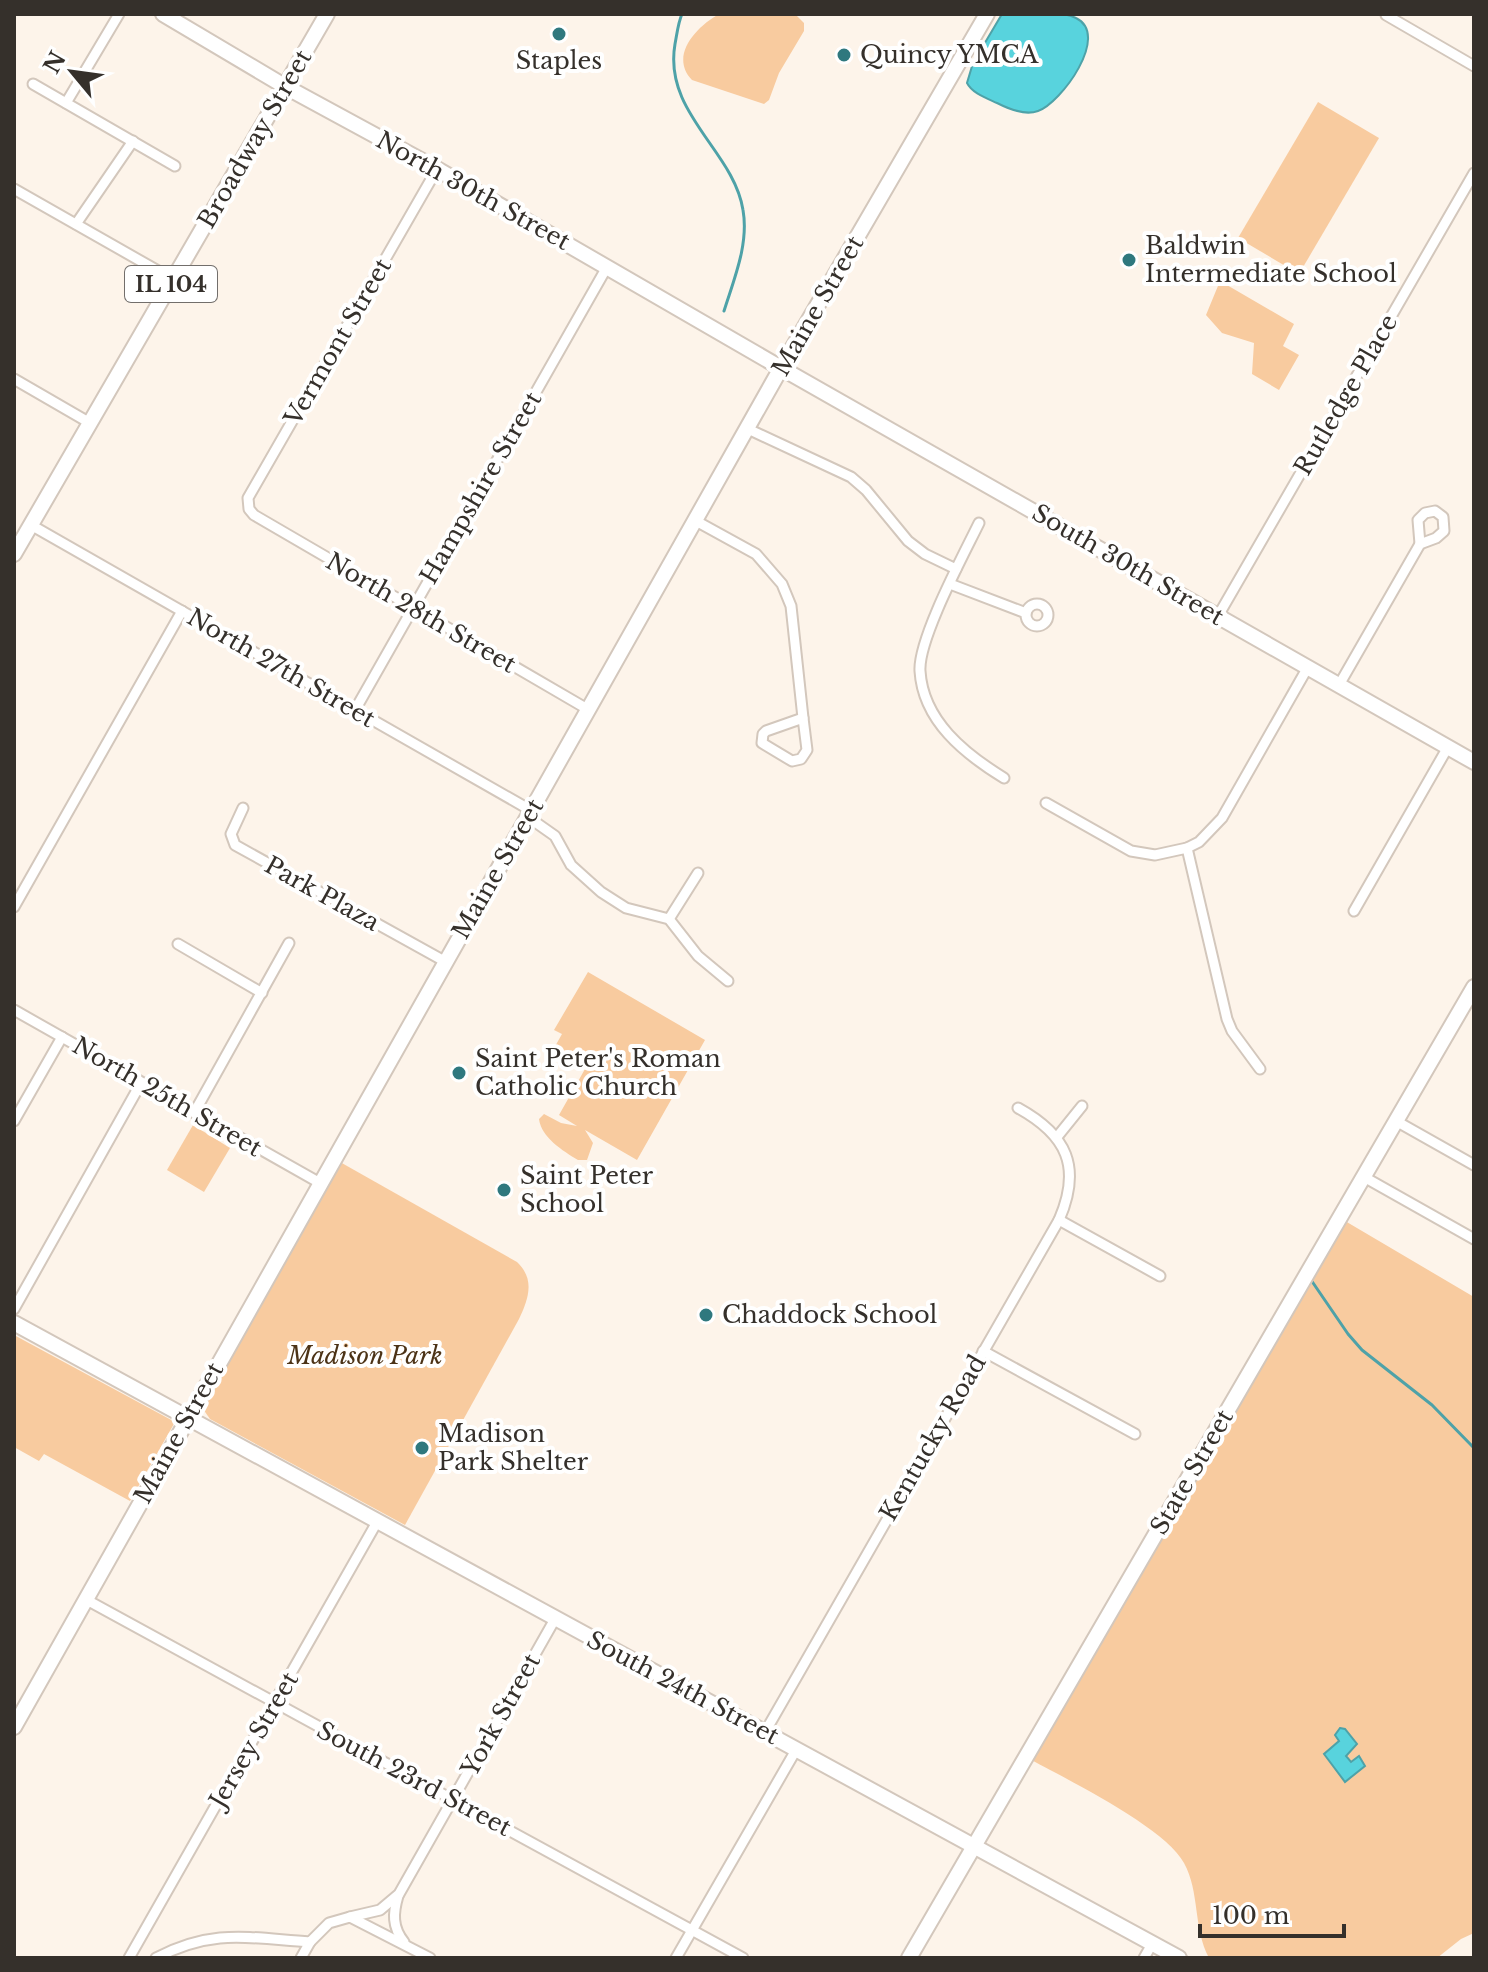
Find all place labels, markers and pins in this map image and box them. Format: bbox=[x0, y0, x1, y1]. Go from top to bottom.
marker: Staples bbox=[550, 25, 568, 43]
place label: Quincy YMCA bbox=[860, 40, 1039, 69]
place label: Staples bbox=[516, 46, 602, 75]
marker: Quincy YMCA bbox=[835, 46, 853, 64]
place label: Baldwin Intermediate School bbox=[1145, 231, 1397, 288]
marker: Baldwin Intermediate School bbox=[1120, 251, 1138, 269]
place label: Saint Peter's Roman Catholic Church bbox=[475, 1044, 721, 1101]
marker: Saint Peter's Roman Catholic Church bbox=[450, 1064, 468, 1082]
place label: Saint Peter School bbox=[520, 1161, 654, 1218]
marker: Saint Peter School bbox=[495, 1181, 513, 1199]
place label: Chaddock School bbox=[722, 1300, 938, 1329]
marker: Chaddock School bbox=[697, 1306, 715, 1324]
place label: Madison Park Shelter bbox=[438, 1419, 589, 1476]
marker: Madison Park Shelter bbox=[413, 1439, 431, 1457]

